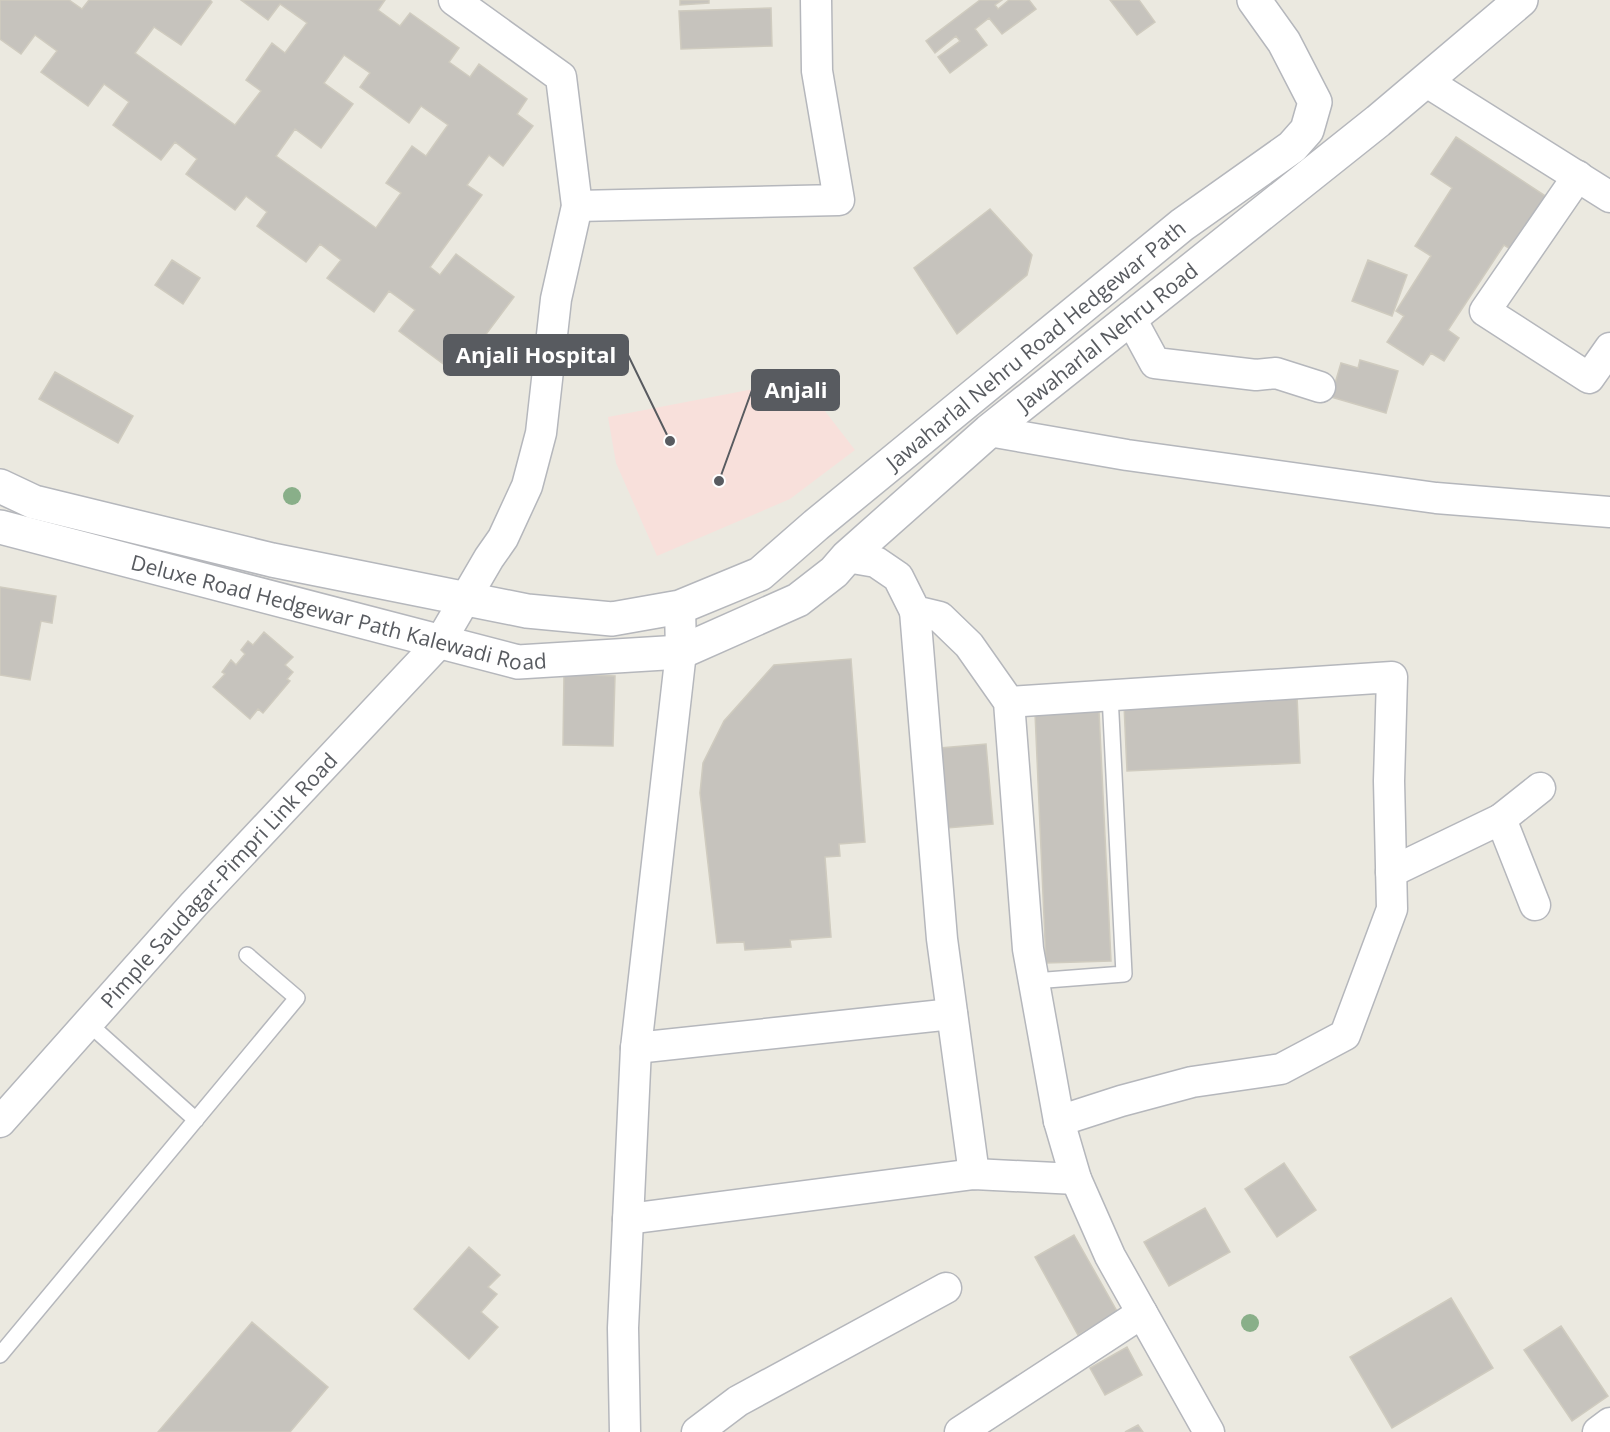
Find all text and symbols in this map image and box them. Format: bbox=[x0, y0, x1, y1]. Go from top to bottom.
street label: Jawaharlal Nehru Road Hedgewar Path bbox=[879, 214, 1191, 477]
street label: Jawaharlal Nehru Road bbox=[1009, 256, 1203, 419]
callout: Anjali Hospital bbox=[444, 335, 628, 375]
text: Anjali Hospital bbox=[456, 339, 616, 369]
callout: Anjali bbox=[752, 370, 839, 410]
text: Anjali bbox=[764, 374, 828, 404]
street label: Deluxe Road Hedgewar Path Kalewadi Road bbox=[128, 548, 548, 677]
street label: Pimple Saudagar-Pimpri Link Road bbox=[94, 747, 343, 1014]

